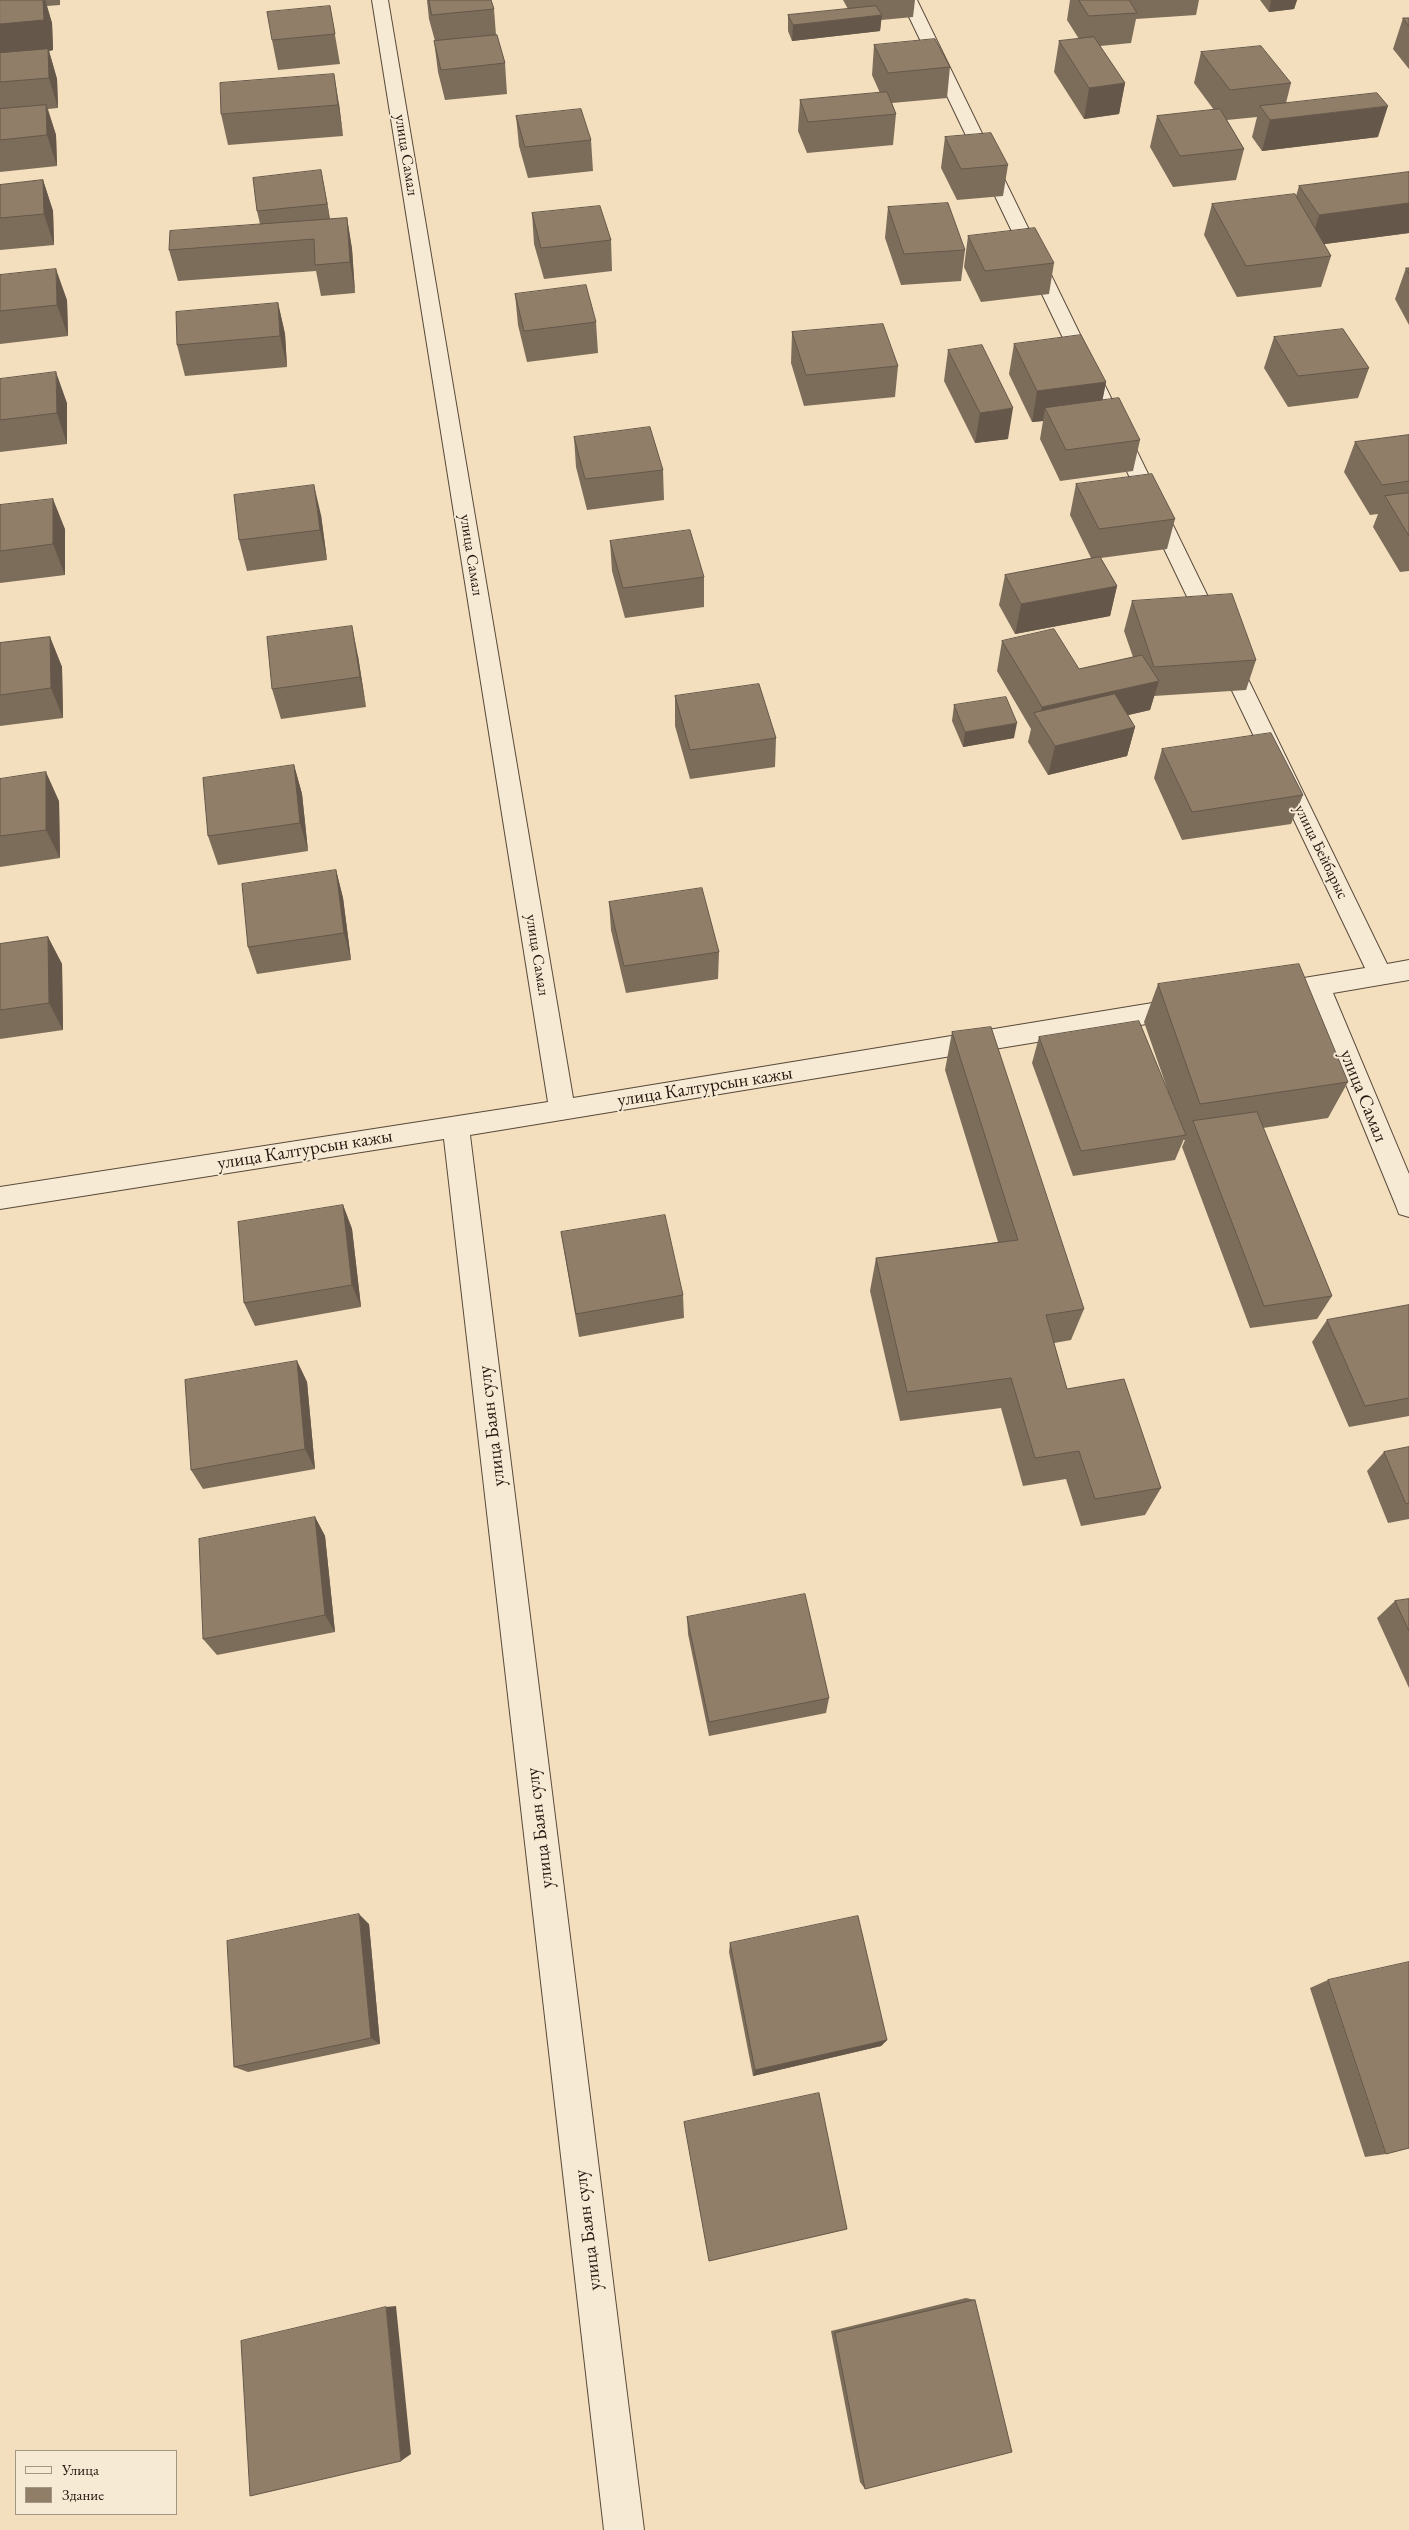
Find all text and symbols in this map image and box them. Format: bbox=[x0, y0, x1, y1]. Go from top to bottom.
street label: улица Самал bbox=[390, 113, 422, 197]
street label: улица Самал bbox=[455, 513, 487, 597]
street label: улица Бейбарыс bbox=[1290, 802, 1352, 902]
street label: улица Самал bbox=[521, 913, 553, 997]
street label: улица Самал bbox=[1334, 1046, 1392, 1146]
street label: улица Калтурсын кажы bbox=[616, 1062, 794, 1112]
street label: улица Калтурсын кажы bbox=[216, 1125, 394, 1175]
street label: улица Баян сулу bbox=[473, 1364, 511, 1488]
street label: улица Баян сулу bbox=[521, 1766, 559, 1890]
street label: улица Баян сулу bbox=[569, 2168, 607, 2292]
legend bbox=[15, 2450, 178, 2515]
text: Улица bbox=[62, 2460, 99, 2479]
text: Здание bbox=[62, 2485, 104, 2504]

